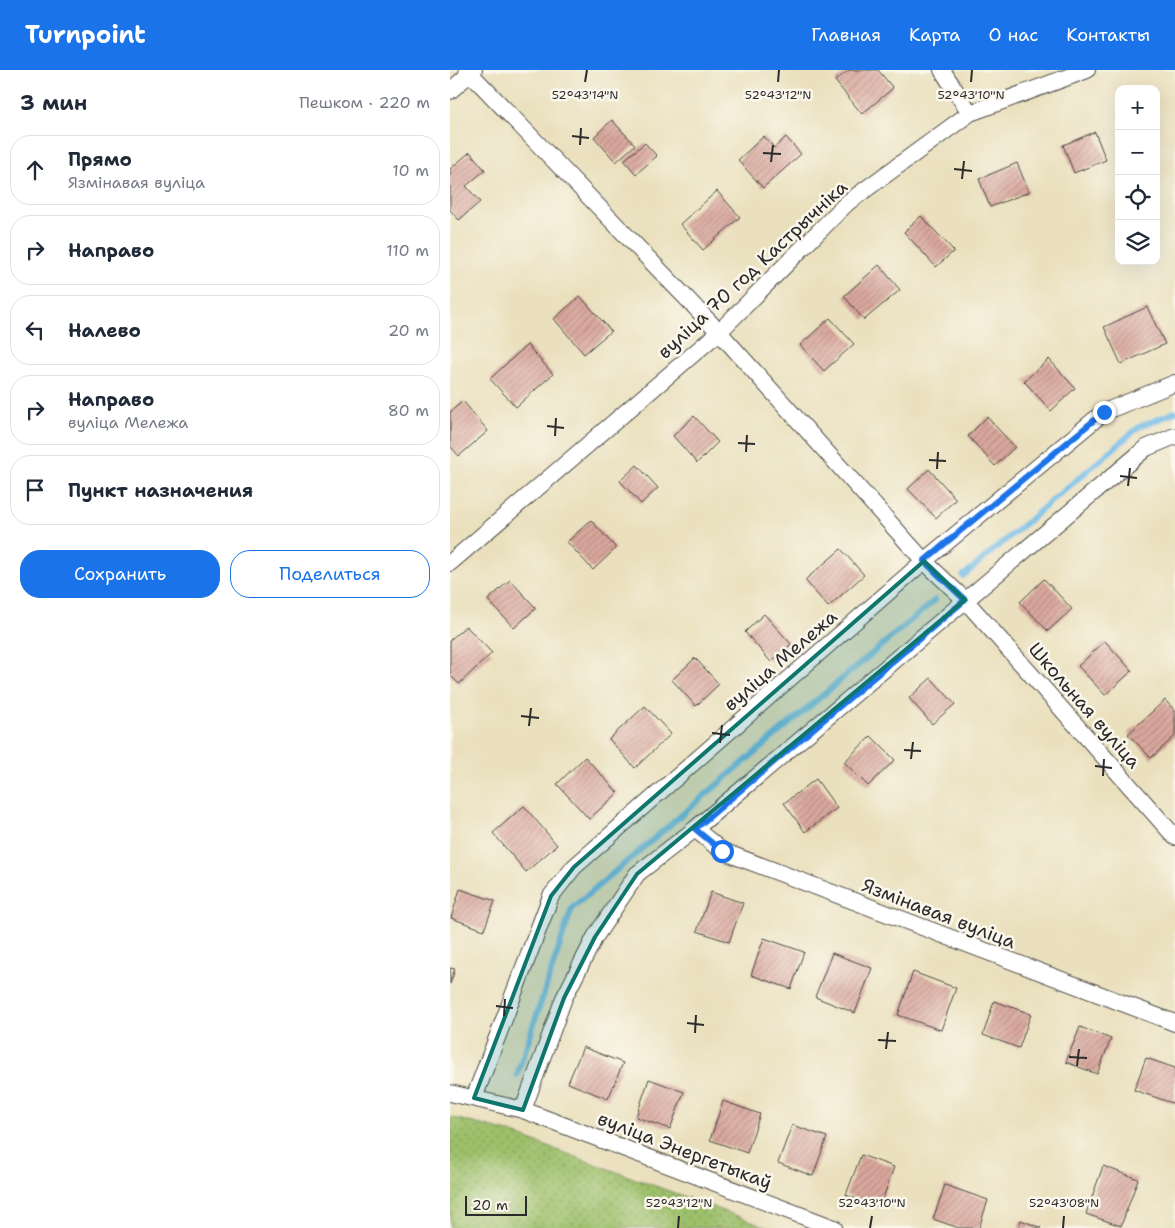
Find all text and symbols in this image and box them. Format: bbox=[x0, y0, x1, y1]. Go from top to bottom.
text: Turnpoint bbox=[25, 19, 146, 51]
text: Главная bbox=[811, 23, 881, 47]
text: Карта bbox=[909, 23, 961, 47]
text: О нас bbox=[989, 23, 1038, 47]
text: Контакты bbox=[1066, 23, 1150, 47]
map controls bbox=[1115, 85, 1160, 265]
button: + bbox=[1115, 85, 1160, 130]
text: 52°43'14"N bbox=[552, 87, 618, 103]
text: 52°43'12"N bbox=[745, 87, 811, 103]
text: 52°43'10"N bbox=[937, 87, 1005, 103]
text: 3 мин bbox=[20, 89, 87, 117]
text: Пешком · 220 m bbox=[299, 92, 430, 113]
button: − bbox=[1115, 130, 1160, 175]
text: Прямо bbox=[68, 147, 132, 172]
icon: ahead bbox=[21, 156, 49, 184]
text: 10 m bbox=[392, 160, 429, 181]
text: Язмінавая вуліца bbox=[68, 172, 205, 193]
street label: вуліца 70 год Кастрычніка bbox=[652, 175, 853, 364]
button: locate bbox=[1115, 175, 1160, 220]
button: layers bbox=[1115, 220, 1160, 265]
icon: right bbox=[21, 236, 49, 264]
text: Направо bbox=[68, 238, 154, 263]
text: 110 m bbox=[386, 240, 429, 261]
icon: left bbox=[21, 316, 49, 344]
text: Налево bbox=[68, 318, 141, 343]
text: 20 m bbox=[388, 320, 429, 341]
text: Направо bbox=[68, 387, 154, 412]
icon: right bbox=[21, 396, 49, 424]
text: 80 m bbox=[388, 400, 429, 421]
route end bbox=[1093, 401, 1116, 424]
text: вуліца Мележа bbox=[68, 412, 188, 433]
icon: arrive bbox=[21, 476, 49, 504]
text: Пункт назначения bbox=[68, 478, 253, 503]
button: Сохранить bbox=[20, 550, 220, 598]
button: Поделиться bbox=[230, 550, 430, 598]
street label: вуліца Мележа bbox=[718, 604, 843, 717]
street label: Школьная вуліца bbox=[1023, 637, 1146, 774]
route start bbox=[711, 840, 734, 863]
street label: Язмінавая вуліца bbox=[858, 873, 1019, 954]
street label: вуліца Энергетыкаў bbox=[594, 1106, 776, 1195]
scale bar bbox=[465, 1193, 528, 1216]
text: 52°43'12"N bbox=[646, 1195, 712, 1211]
text: 52°43'10"N bbox=[838, 1195, 906, 1211]
text: 52°43'08"N bbox=[1029, 1195, 1099, 1211]
text: 20 m bbox=[472, 1196, 508, 1214]

